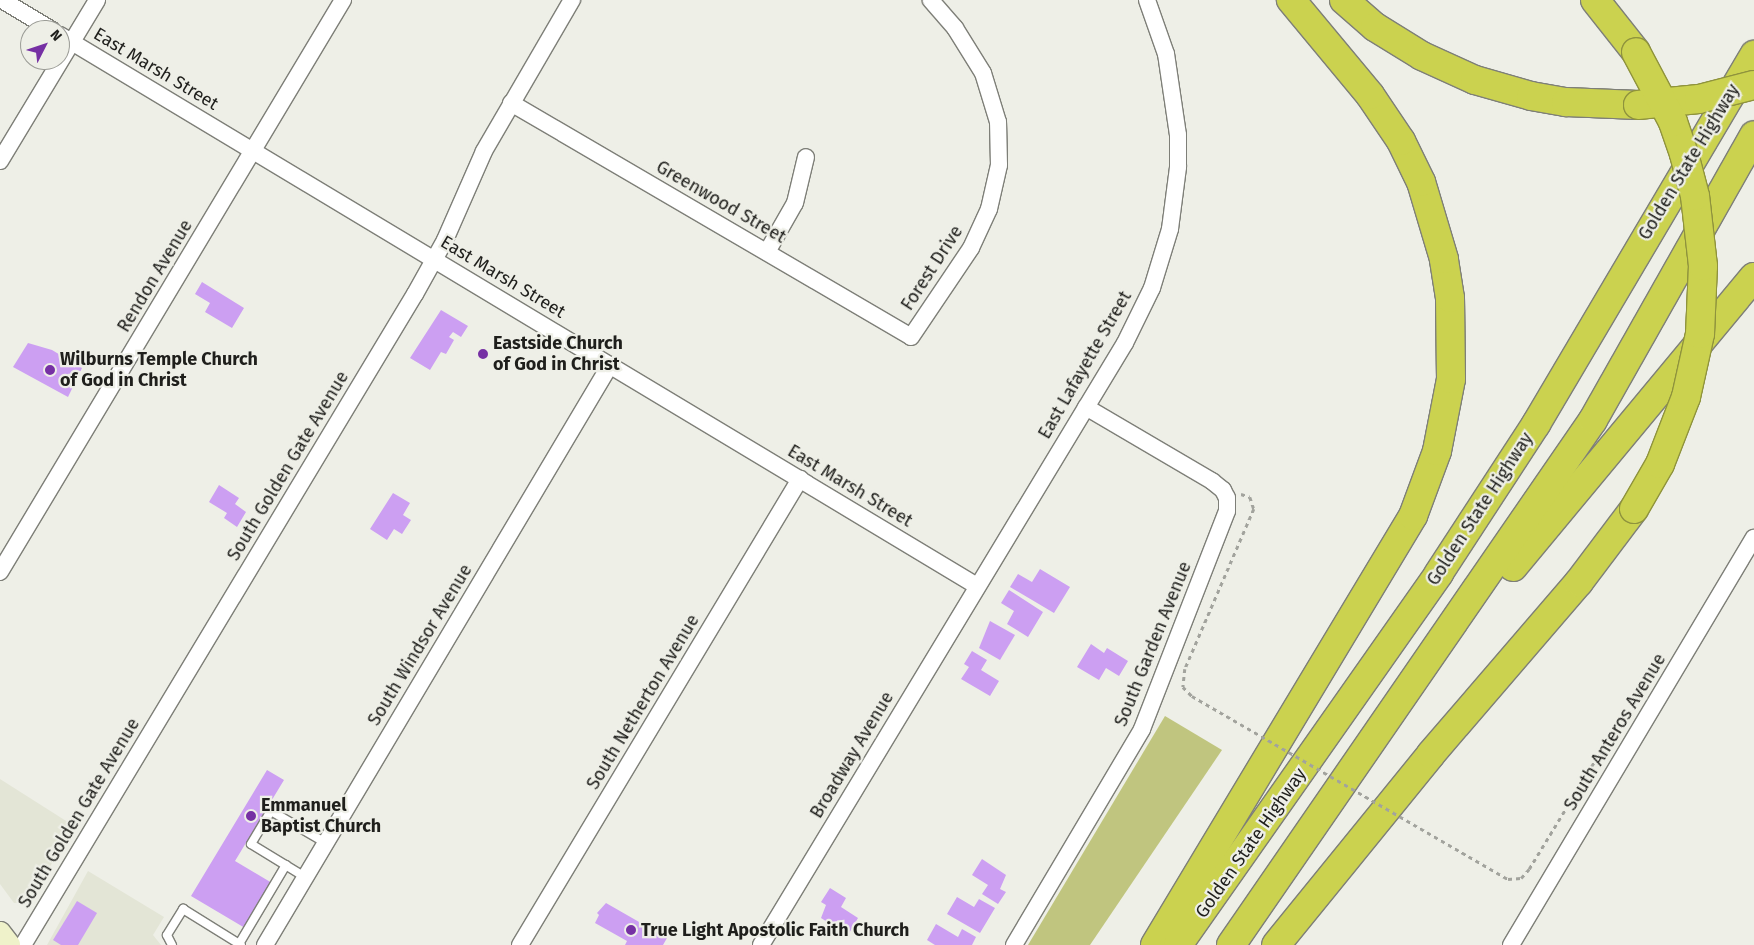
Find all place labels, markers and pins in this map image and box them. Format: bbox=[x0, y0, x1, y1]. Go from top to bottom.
place label: Eastside Church of God in Christ bbox=[493, 333, 623, 376]
marker: Eastside Church of God in Christ bbox=[477, 348, 489, 360]
place label: Wilburns Temple Church of God in Christ bbox=[60, 349, 258, 392]
marker: Wilburns Temple Church of God in Christ bbox=[44, 364, 56, 376]
place label: Emmanuel Baptist Church bbox=[261, 795, 381, 838]
marker: Emmanuel Baptist Church bbox=[245, 810, 257, 822]
place label: True Light Apostolic Faith Church bbox=[641, 919, 910, 941]
marker: True Light Apostolic Faith Church bbox=[625, 924, 637, 936]

